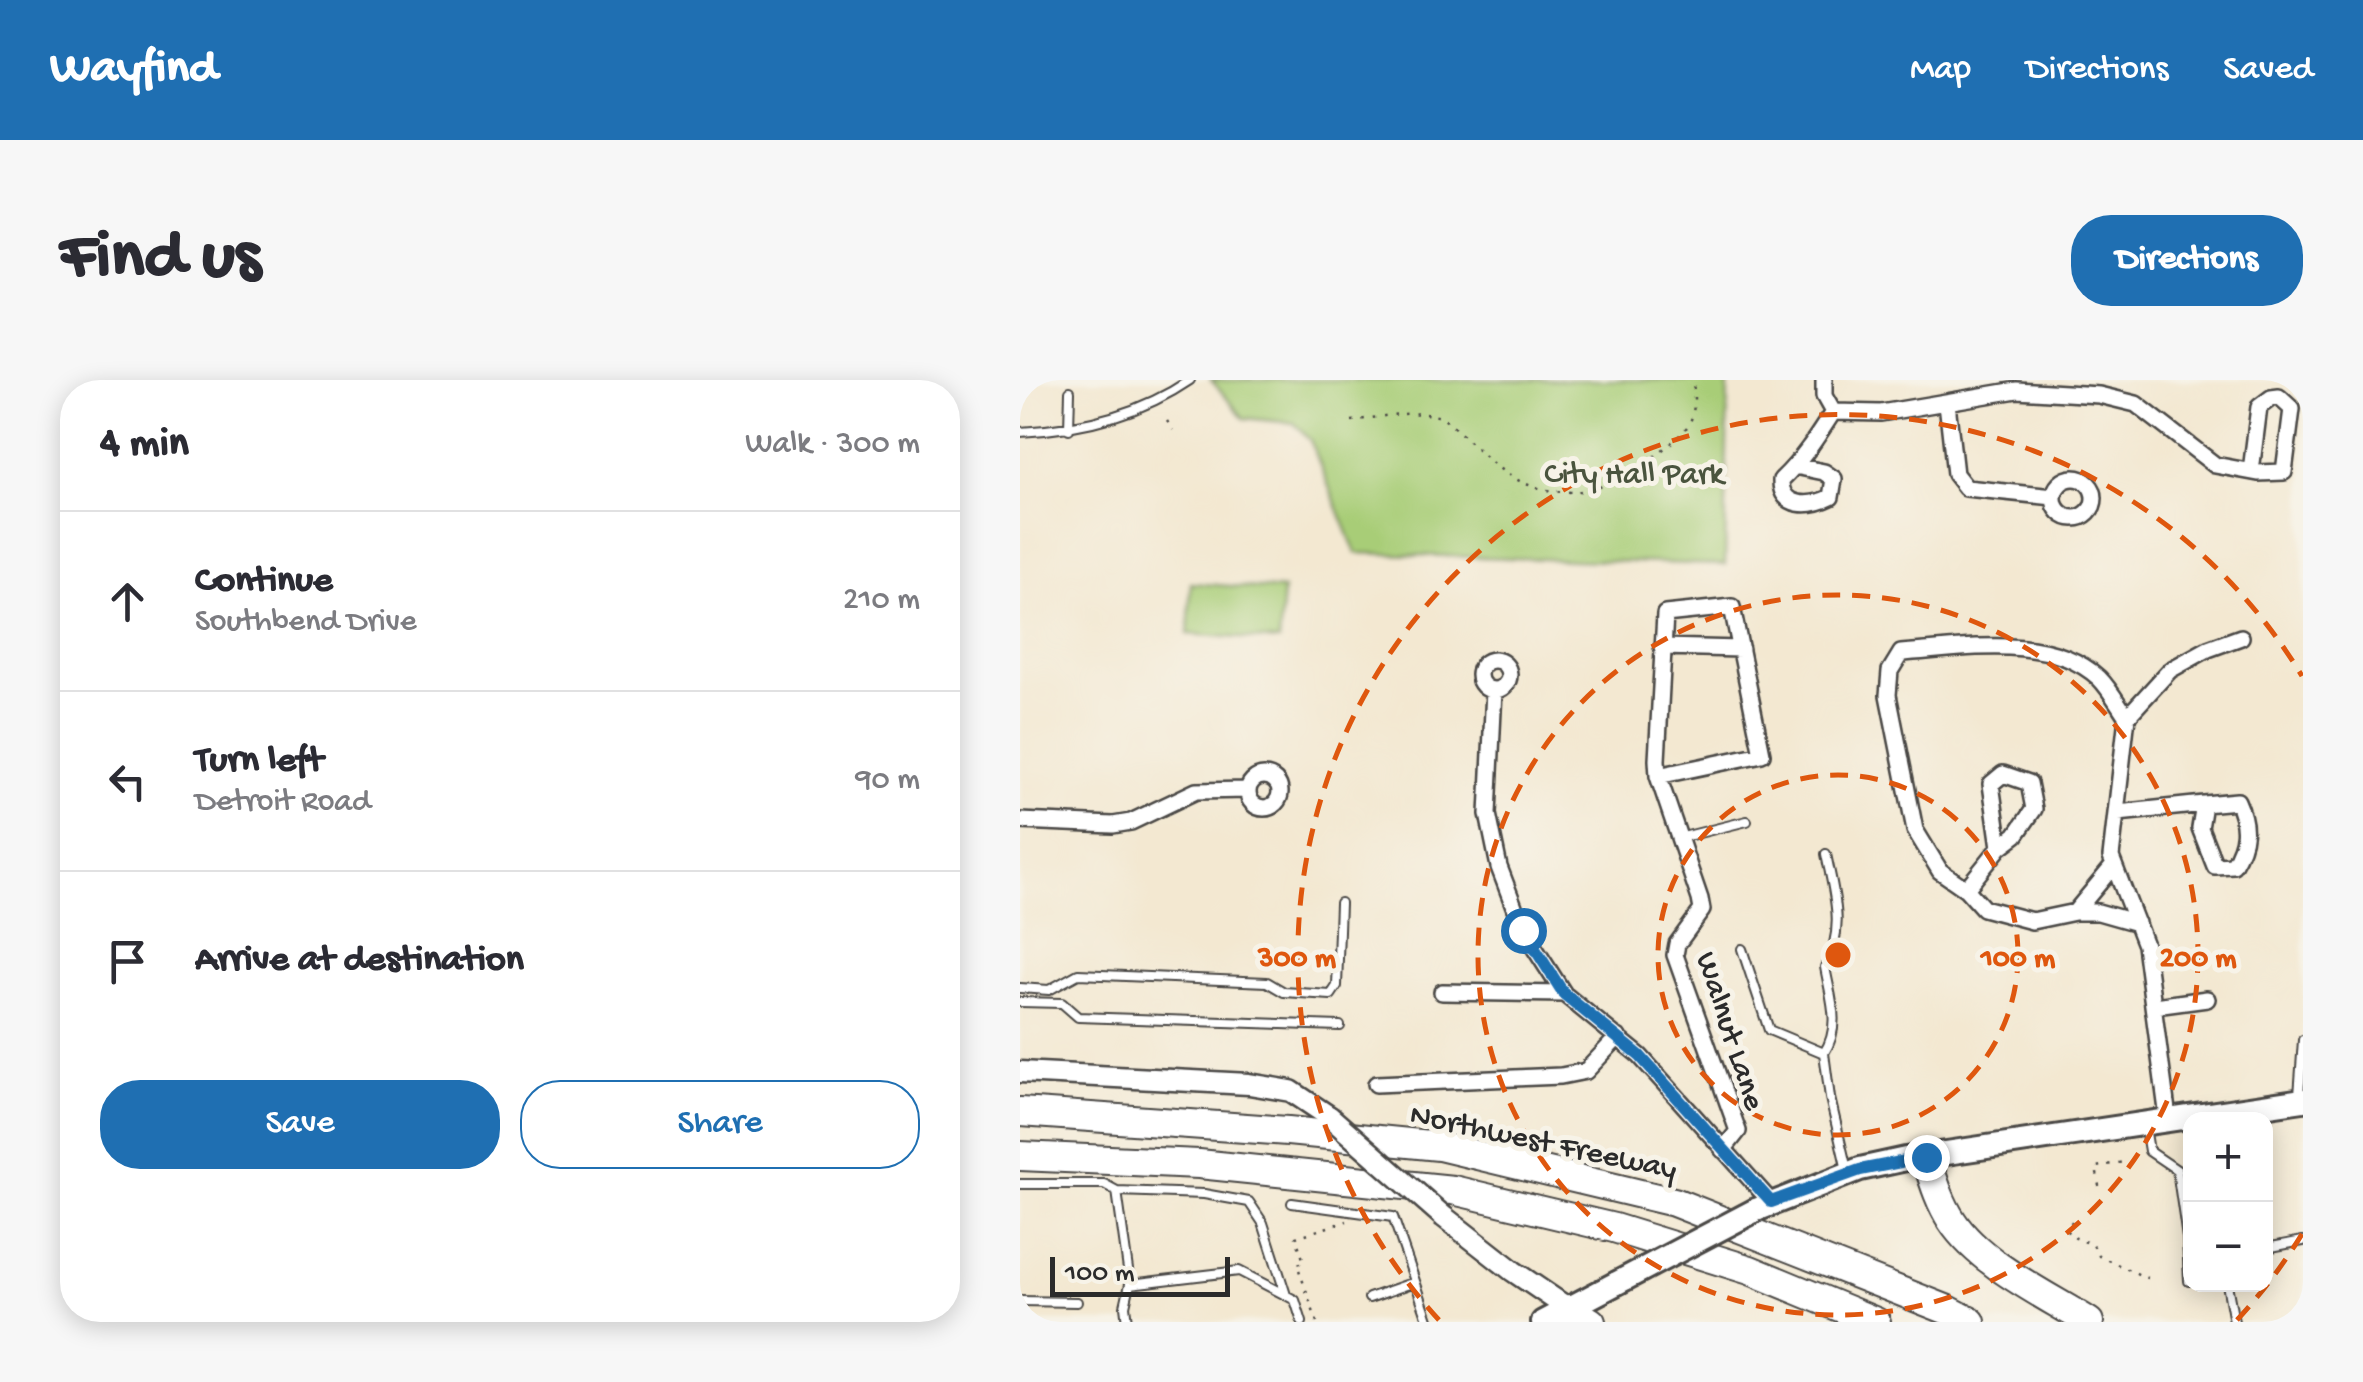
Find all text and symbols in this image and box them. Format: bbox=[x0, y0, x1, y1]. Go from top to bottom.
text: Wayfind bbox=[50, 42, 217, 99]
text: Map bbox=[1910, 50, 1971, 91]
text: Directions bbox=[2026, 50, 2168, 91]
text: Saved bbox=[2223, 50, 2313, 91]
button: Directions bbox=[2071, 215, 2303, 306]
text: Find us bbox=[60, 219, 261, 302]
text: 4 min bbox=[100, 421, 189, 470]
text: Walk · 300 m bbox=[745, 426, 920, 464]
park label: City Hall Park bbox=[1544, 457, 1726, 495]
text: Continue bbox=[195, 560, 333, 604]
icon: ahead bbox=[100, 574, 155, 629]
text: 210 m bbox=[843, 582, 920, 620]
text: Southbend Drive bbox=[195, 604, 416, 642]
text: Turn left bbox=[195, 740, 323, 784]
icon: left bbox=[100, 754, 155, 809]
text: 90 m bbox=[856, 762, 920, 800]
text: Detroit Road bbox=[195, 784, 371, 822]
route start bbox=[1501, 908, 1547, 954]
icon: arrive bbox=[100, 934, 155, 989]
centre of rings bbox=[1820, 937, 1856, 973]
text: Arrive at destination bbox=[195, 939, 524, 983]
text: 300 m bbox=[1257, 943, 1337, 978]
text: 100 m bbox=[1980, 943, 2056, 978]
text: 200 m bbox=[2159, 943, 2237, 978]
street label: Walnut Lane bbox=[1685, 948, 1772, 1116]
button: Save bbox=[100, 1080, 500, 1169]
button: Share bbox=[520, 1080, 920, 1169]
street label: Northwest Freeway bbox=[1406, 1097, 1680, 1191]
map controls bbox=[2183, 1112, 2273, 1292]
button: + bbox=[2183, 1112, 2273, 1202]
route end bbox=[1904, 1135, 1950, 1181]
button: − bbox=[2183, 1202, 2273, 1292]
scale bar bbox=[1050, 1252, 1230, 1296]
text: 100 m bbox=[1065, 1258, 1135, 1291]

